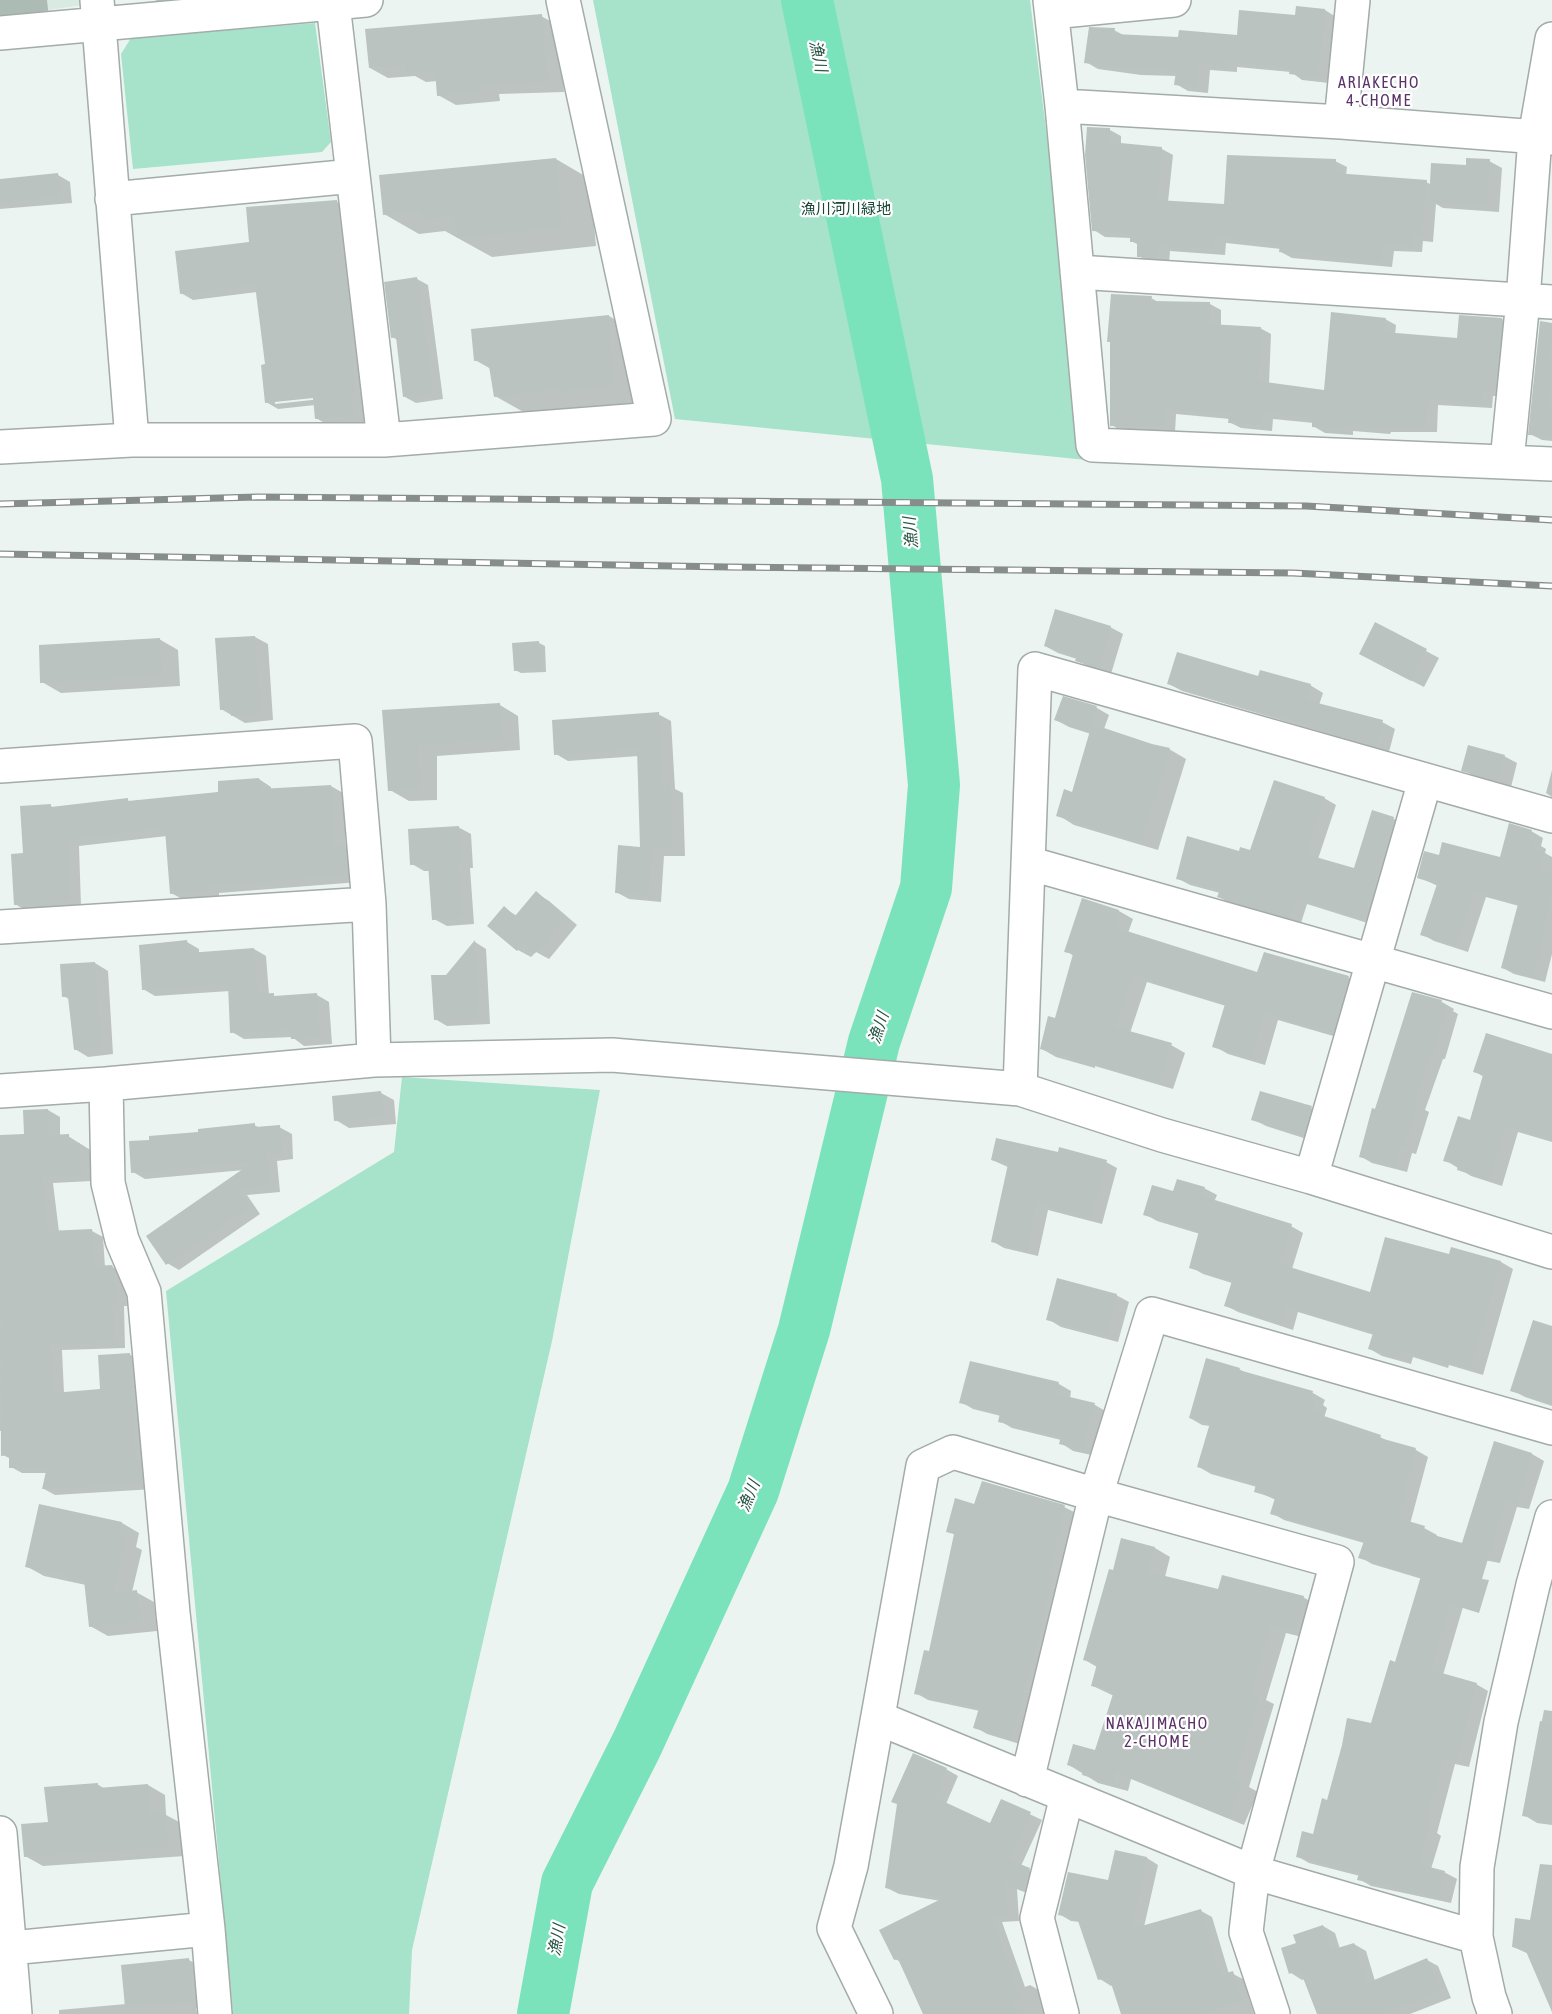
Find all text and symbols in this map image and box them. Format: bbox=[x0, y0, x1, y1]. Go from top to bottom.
water label: 漁川 bbox=[805, 38, 831, 74]
district label: ARIAKECHO 4-CHOME bbox=[1338, 73, 1420, 111]
park label: 漁川河川緑地 bbox=[801, 200, 891, 218]
water label: 漁川 bbox=[900, 516, 922, 550]
water label: 漁川 bbox=[865, 1010, 893, 1046]
water label: 漁川 bbox=[734, 1478, 764, 1514]
district label: NAKAJIMACHO 2-CHOME bbox=[1105, 1714, 1209, 1752]
water label: 漁川 bbox=[545, 1923, 569, 1957]

